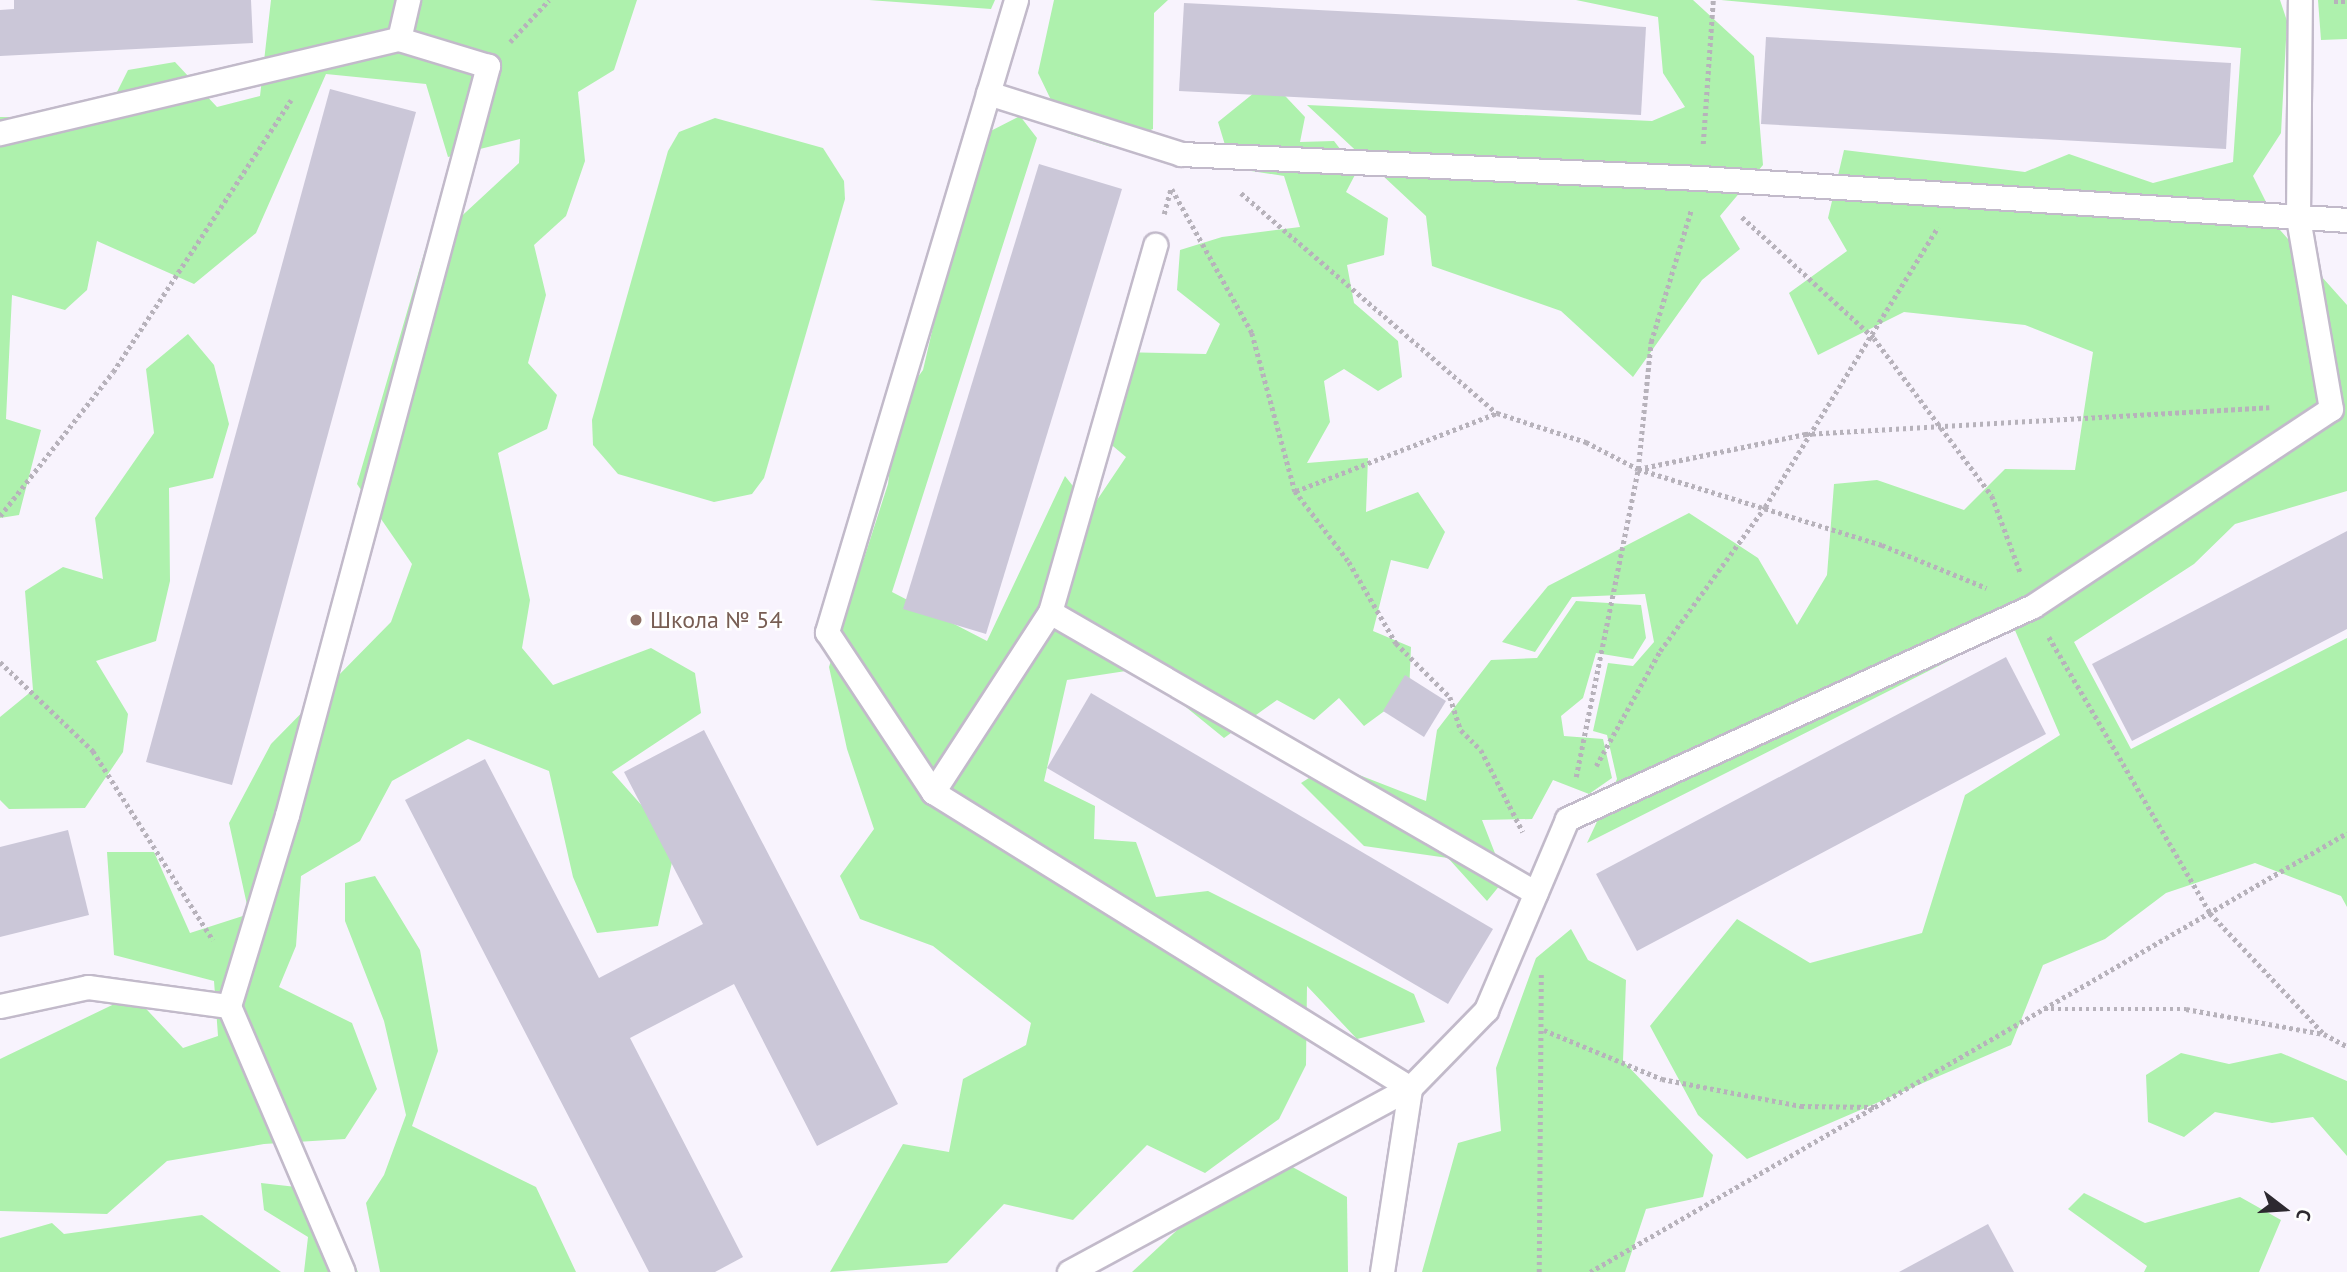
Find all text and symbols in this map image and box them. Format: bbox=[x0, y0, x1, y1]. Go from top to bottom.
place label: Школа № 54 bbox=[650, 606, 782, 634]
marker: Школа № 54 bbox=[628, 612, 644, 628]
north arrow bbox=[2249, 1174, 2319, 1244]
text: С bbox=[2291, 1207, 2317, 1224]

